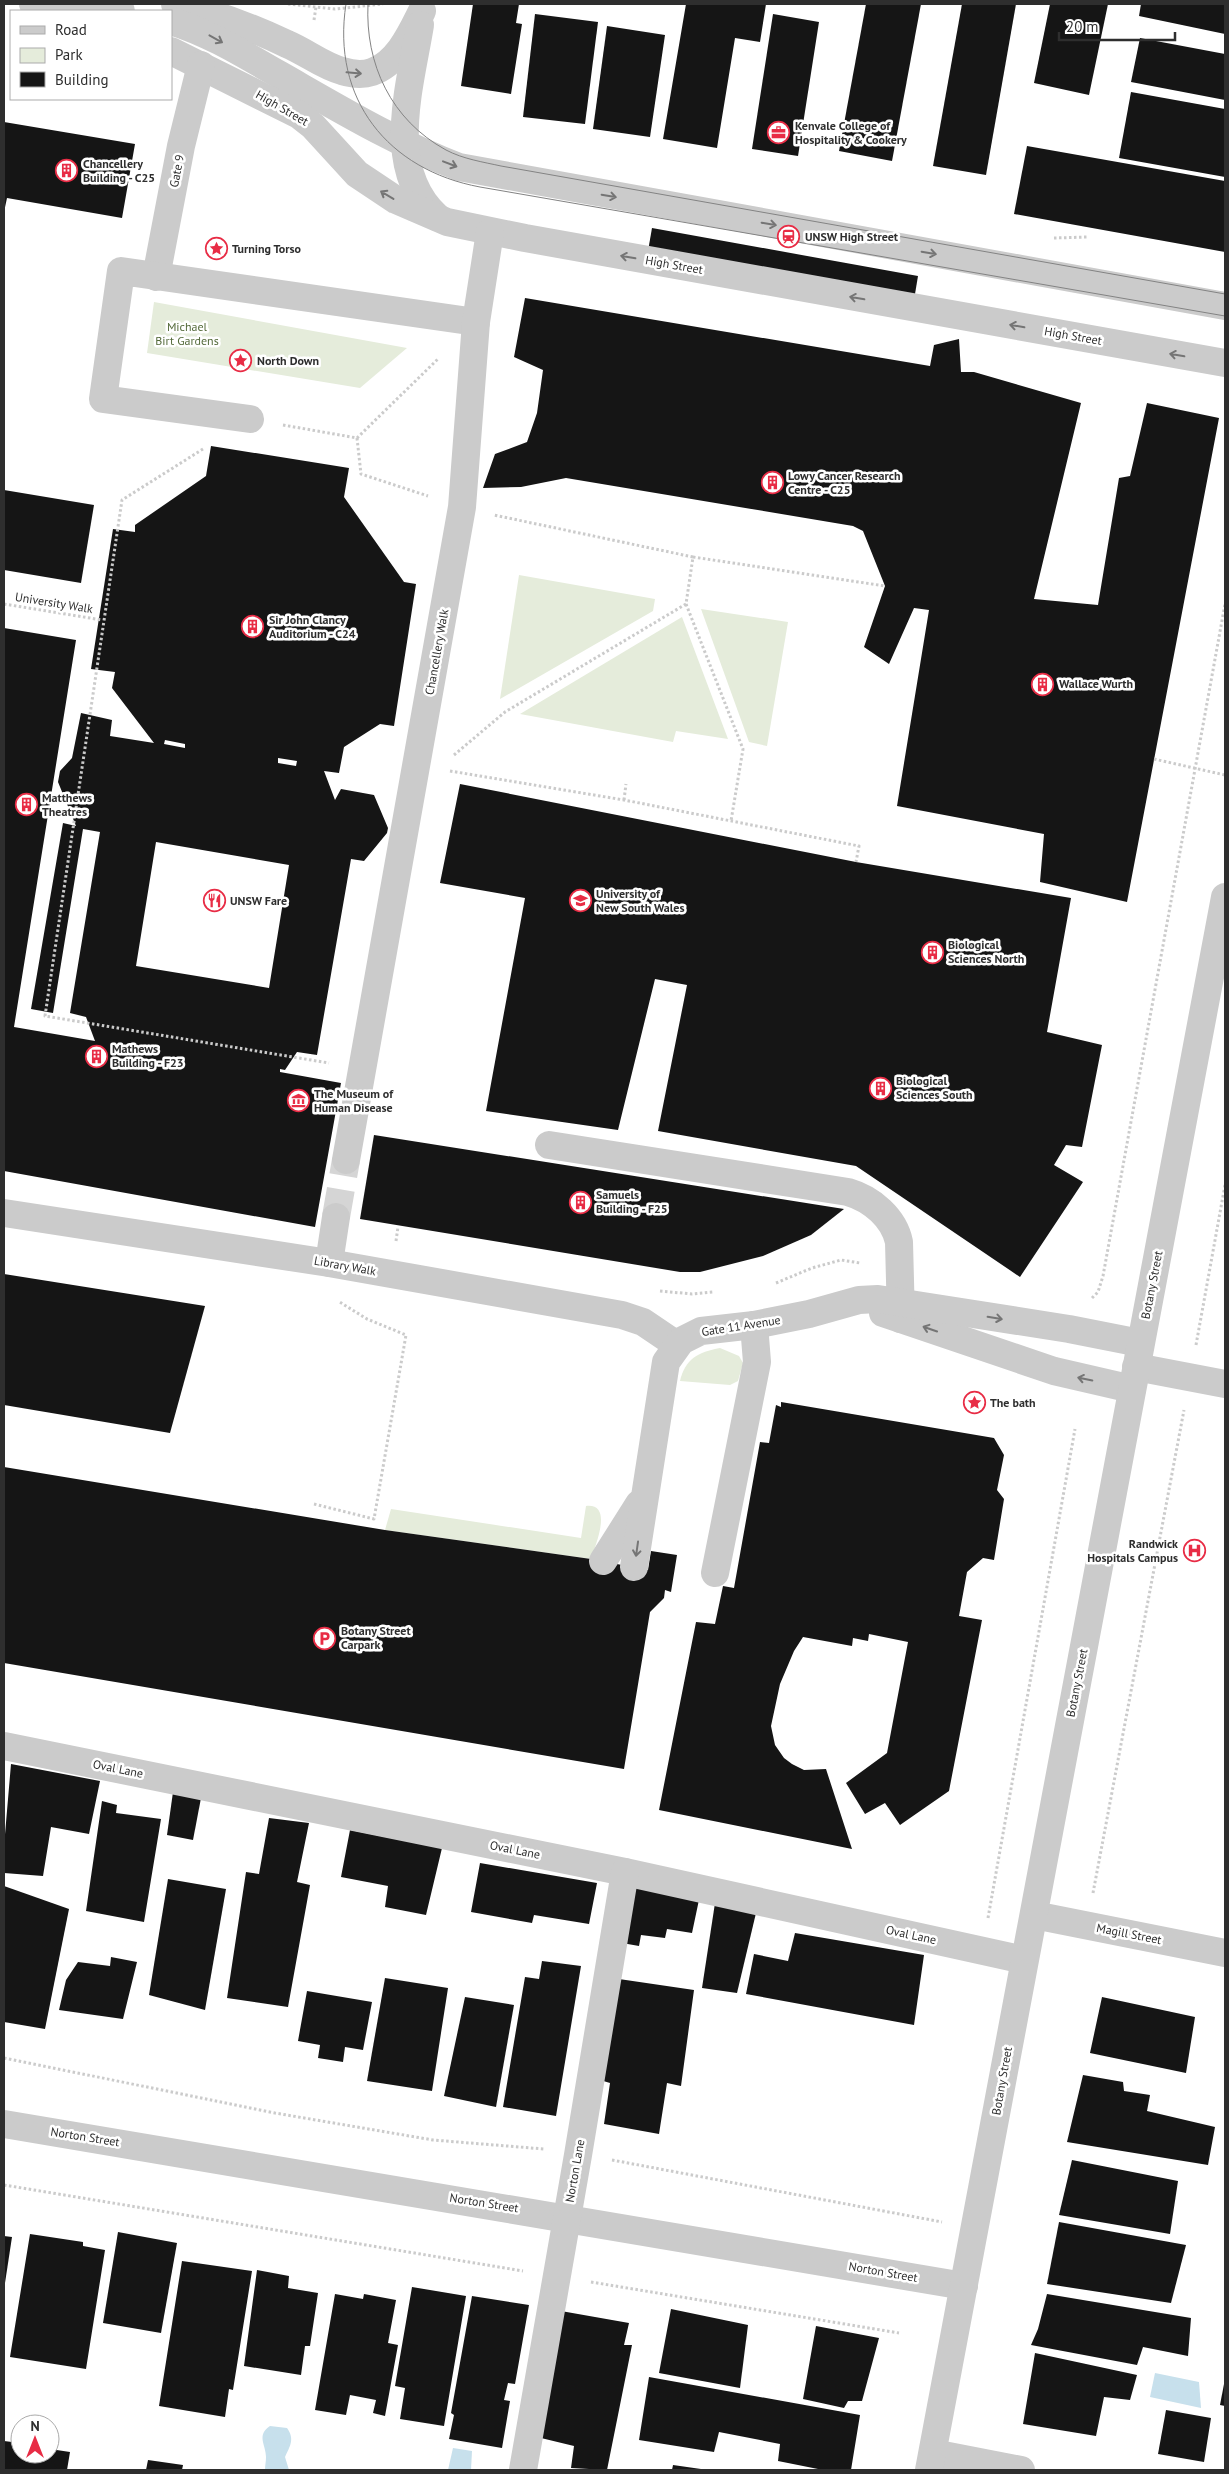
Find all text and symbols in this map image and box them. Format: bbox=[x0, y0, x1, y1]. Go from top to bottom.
legend bbox=[10, 10, 172, 100]
scale bar bbox=[1059, 10, 1175, 42]
text: 20 m bbox=[1066, 17, 1099, 36]
text: Road bbox=[55, 20, 87, 39]
one-way arrow bbox=[209, 34, 224, 44]
text: Park bbox=[55, 45, 83, 64]
one-way arrow bbox=[346, 68, 362, 77]
text: Building bbox=[55, 70, 109, 89]
street label: High Street bbox=[253, 87, 311, 129]
place label: Kenvale College of Hospitality & Cookery bbox=[795, 118, 907, 147]
office icon: Kenvale College of Hospitality & Cookery bbox=[767, 121, 791, 145]
street label: Gate 9 bbox=[166, 153, 187, 189]
place label: Chancellery Building - C25 bbox=[83, 156, 155, 185]
building icon: Chancellery Building - C25 bbox=[55, 159, 79, 183]
one-way arrow bbox=[442, 160, 457, 169]
one-way arrow bbox=[380, 189, 394, 199]
one-way arrow bbox=[600, 191, 616, 201]
one-way arrow bbox=[760, 220, 776, 230]
station icon: UNSW High Street bbox=[777, 225, 801, 249]
place label: UNSW High Street bbox=[805, 229, 899, 244]
place icon: Turning Torso bbox=[204, 237, 228, 261]
place label: Turning Torso bbox=[232, 241, 302, 256]
one-way arrow bbox=[920, 248, 936, 258]
one-way arrow bbox=[621, 251, 637, 261]
street label: High Street bbox=[644, 252, 704, 277]
one-way arrow bbox=[850, 292, 866, 302]
park label: Michael Birt Gardens bbox=[155, 319, 219, 348]
one-way arrow bbox=[1010, 321, 1026, 331]
street label: High Street bbox=[1043, 323, 1103, 348]
place icon: North Down bbox=[229, 349, 253, 373]
one-way arrow bbox=[1170, 349, 1186, 359]
place label: North Down bbox=[257, 353, 319, 368]
place label: Lowy Cancer Research Centre - C25 bbox=[788, 468, 901, 497]
building icon: Lowy Cancer Research Centre - C25 bbox=[760, 471, 784, 495]
street label: University Walk bbox=[14, 589, 94, 616]
street label: Chancellery Walk bbox=[422, 607, 452, 696]
place label: Sir John Clancy Auditorium - C24 bbox=[269, 612, 356, 641]
building icon: Sir John Clancy Auditorium - C24 bbox=[241, 615, 265, 639]
building icon: Wallace Wurth bbox=[1031, 672, 1055, 696]
place label: Wallace Wurth bbox=[1059, 676, 1133, 691]
place label: Matthews Theatres bbox=[42, 790, 92, 819]
building icon: Matthews Theatres bbox=[14, 793, 38, 817]
place label: University of New South Wales bbox=[596, 886, 684, 915]
restaurant icon: UNSW Fare bbox=[202, 889, 226, 913]
school or university icon: University of New South Wales bbox=[568, 889, 592, 913]
place label: UNSW Fare bbox=[230, 893, 287, 908]
place label: Biological Sciences North bbox=[948, 937, 1024, 966]
building icon: Biological Sciences North bbox=[920, 940, 944, 964]
place label: Mathews Building - F23 bbox=[112, 1041, 184, 1070]
building icon: Mathews Building - F23 bbox=[84, 1044, 108, 1068]
place label: Biological Sciences South bbox=[896, 1073, 973, 1102]
building icon: Biological Sciences South bbox=[868, 1076, 892, 1100]
place label: The Museum of Human Disease bbox=[314, 1086, 394, 1115]
museum icon: The Museum of Human Disease bbox=[286, 1089, 310, 1113]
place label: Samuels Building - F25 bbox=[596, 1187, 668, 1216]
building icon: Samuels Building - F25 bbox=[568, 1190, 592, 1214]
street label: Botany Street bbox=[1138, 1250, 1165, 1320]
street label: Library Walk bbox=[313, 1253, 378, 1278]
street label: Gate 11 Avenue bbox=[700, 1312, 782, 1339]
one-way arrow bbox=[987, 1313, 1003, 1323]
one-way arrow bbox=[923, 1324, 938, 1333]
one-way arrow bbox=[1077, 1374, 1093, 1383]
place icon: The bath bbox=[962, 1391, 986, 1415]
place label: The bath bbox=[990, 1395, 1036, 1410]
place label: Randwick Hospitals Campus bbox=[1087, 1536, 1178, 1565]
hospital icon: Randwick Hospitals Campus bbox=[1182, 1539, 1206, 1563]
one-way arrow bbox=[632, 1541, 642, 1557]
place label: Botany Street Carpark bbox=[341, 1623, 411, 1652]
parking icon: Botany Street Carpark bbox=[313, 1626, 337, 1650]
street label: Botany Street bbox=[1063, 1648, 1090, 1718]
street label: Oval Lane bbox=[92, 1756, 145, 1781]
street label: Oval Lane bbox=[489, 1837, 542, 1862]
street label: Magill Street bbox=[1095, 1920, 1163, 1947]
street label: Oval Lane bbox=[885, 1922, 938, 1947]
street label: Botany Street bbox=[988, 2046, 1015, 2116]
street label: Norton Street bbox=[49, 2124, 121, 2149]
street label: Norton Lane bbox=[562, 2138, 587, 2204]
street label: Norton Street bbox=[448, 2190, 520, 2215]
street label: Norton Street bbox=[847, 2258, 919, 2285]
north arrow bbox=[10, 2414, 60, 2464]
text: N bbox=[30, 2417, 40, 2435]

